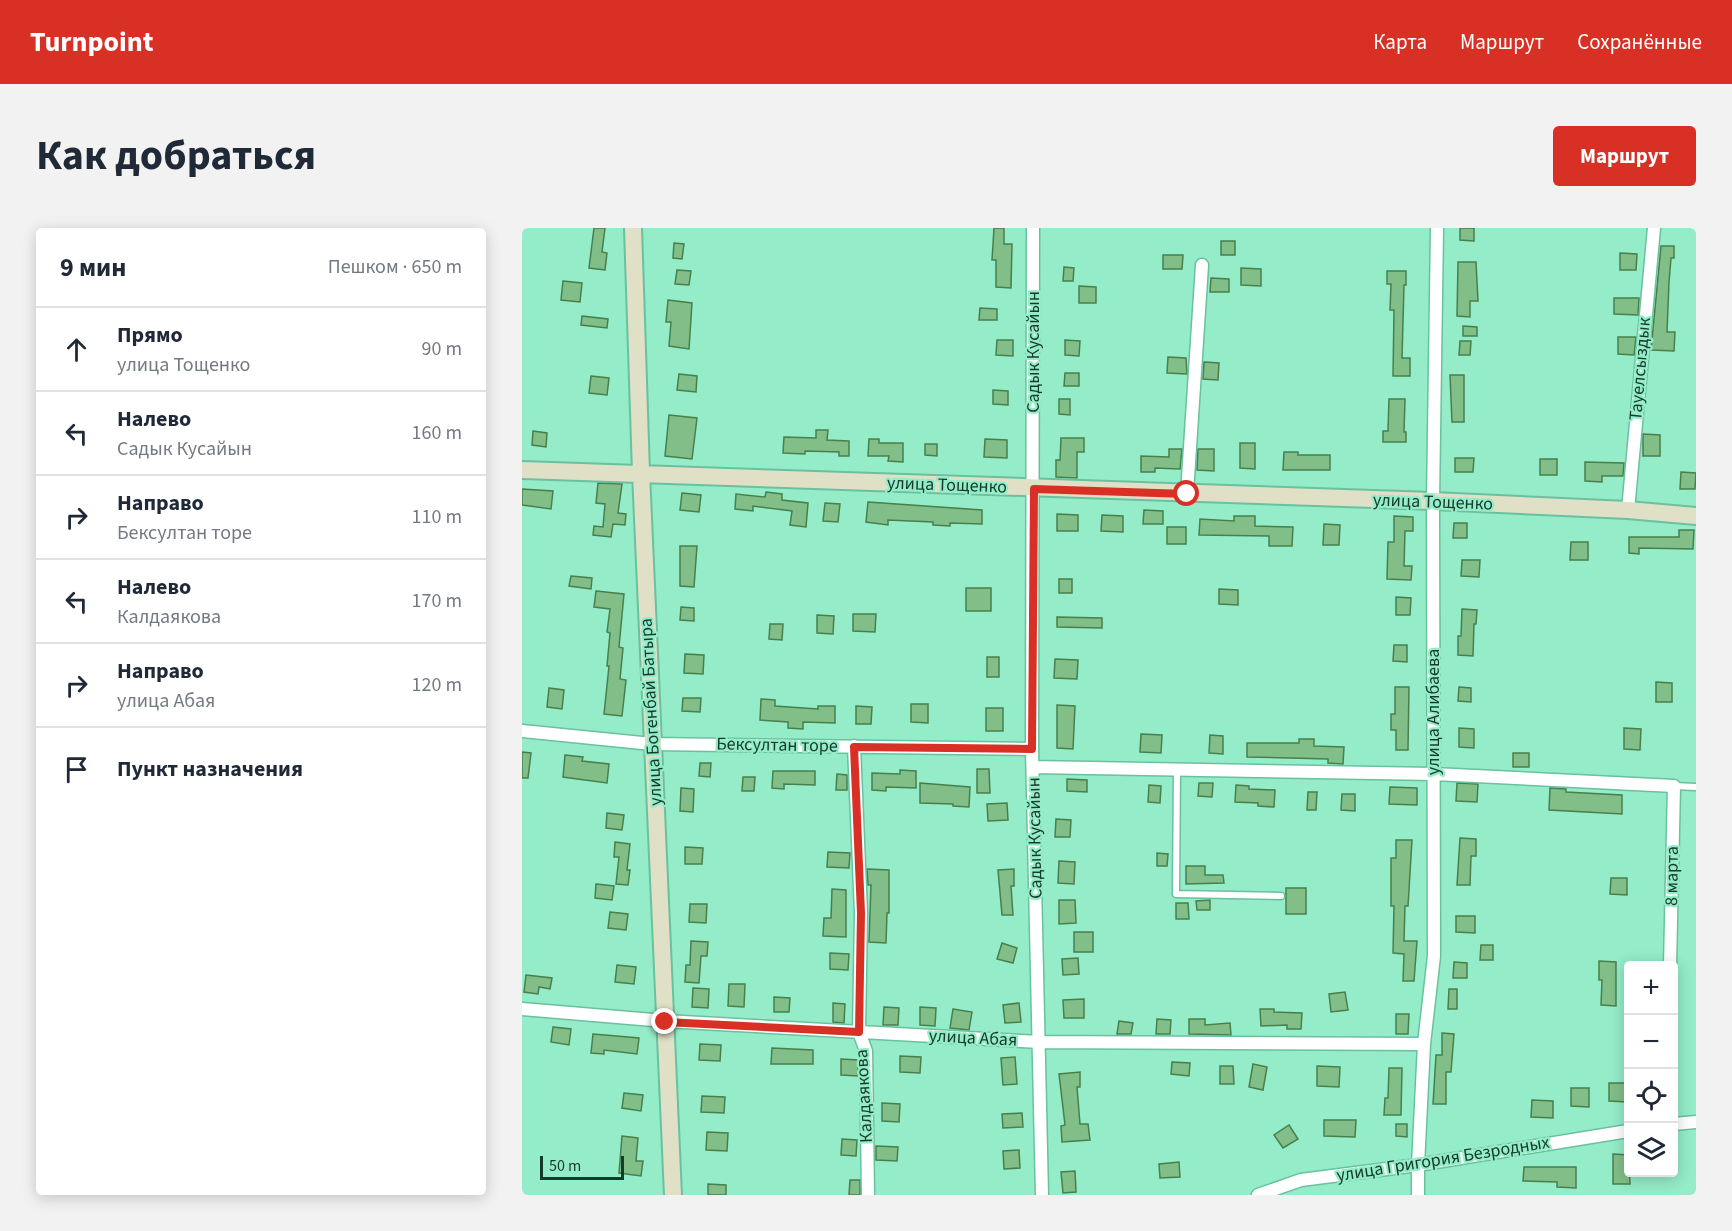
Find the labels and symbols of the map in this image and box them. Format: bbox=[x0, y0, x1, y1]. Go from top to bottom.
street label: Садык Кусайын bbox=[1021, 291, 1046, 413]
street label: Тауелсыздык bbox=[1623, 316, 1657, 422]
street label: улица Тощенко bbox=[887, 470, 1007, 500]
route start bbox=[1173, 480, 1199, 506]
street label: улица Тощенко bbox=[1373, 487, 1493, 517]
street label: улица Богенбай Батыра bbox=[634, 618, 668, 806]
street label: улица Алибаева bbox=[1421, 649, 1446, 775]
street label: Бексултан торе bbox=[716, 731, 838, 759]
street label: Садык Кусайын bbox=[1021, 777, 1049, 899]
street label: 8 марта bbox=[1659, 846, 1685, 906]
route end bbox=[651, 1008, 677, 1034]
street label: улица Абая bbox=[928, 1023, 1018, 1053]
street label: Калдаякова bbox=[849, 1049, 879, 1143]
street label: улица Григория Безродных bbox=[1335, 1130, 1551, 1188]
scale bar bbox=[540, 1153, 624, 1180]

